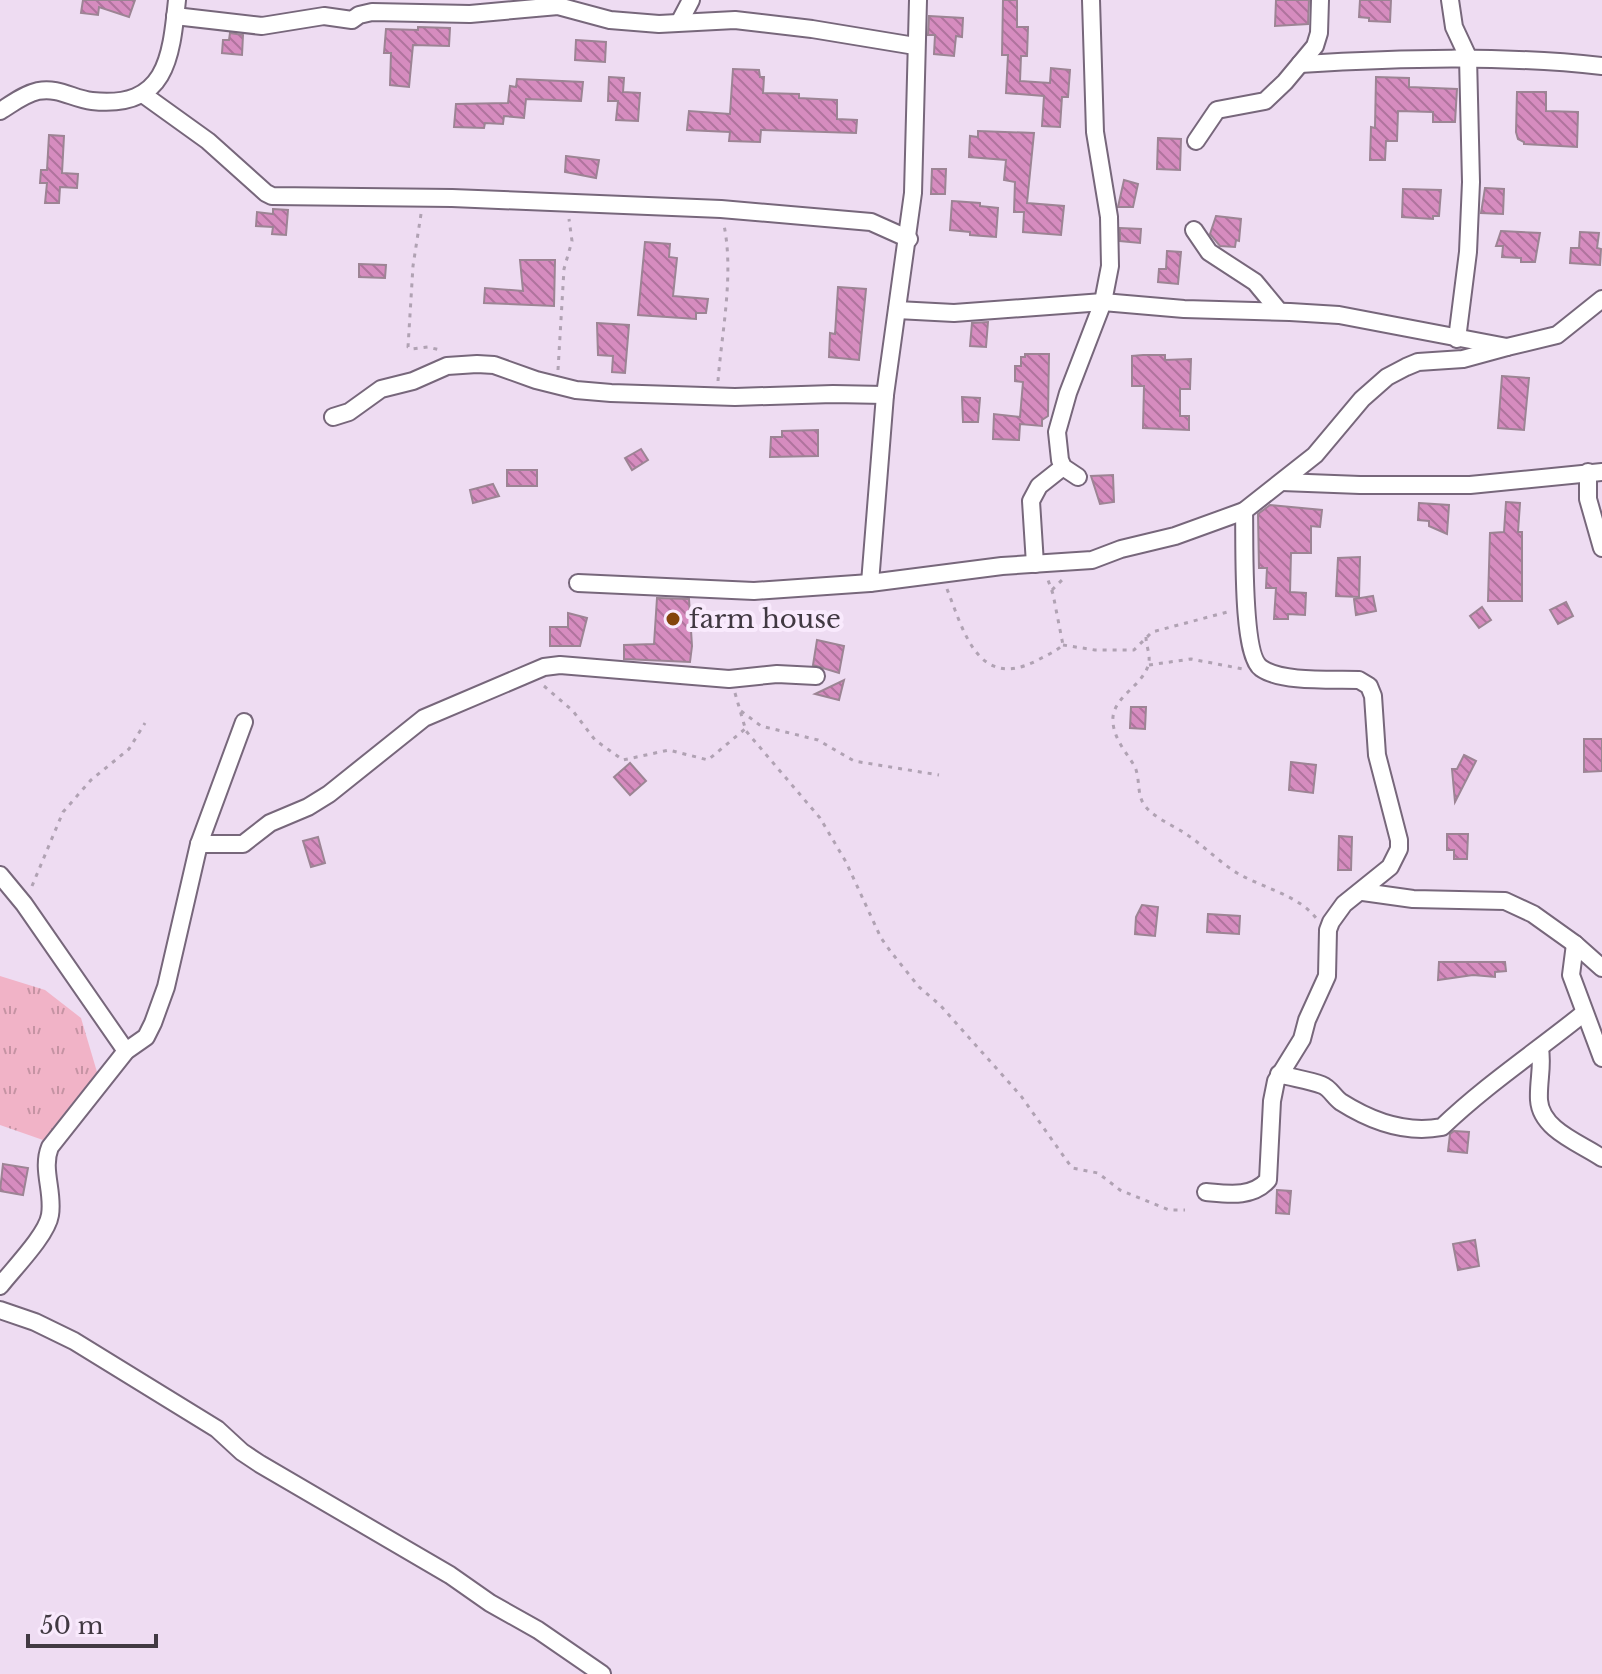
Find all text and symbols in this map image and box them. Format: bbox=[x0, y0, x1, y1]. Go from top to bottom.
place label: farm house bbox=[689, 603, 841, 635]
marker: farm house bbox=[664, 610, 682, 628]
scale bar bbox=[28, 1598, 156, 1648]
text: 50 m bbox=[40, 1611, 104, 1640]

